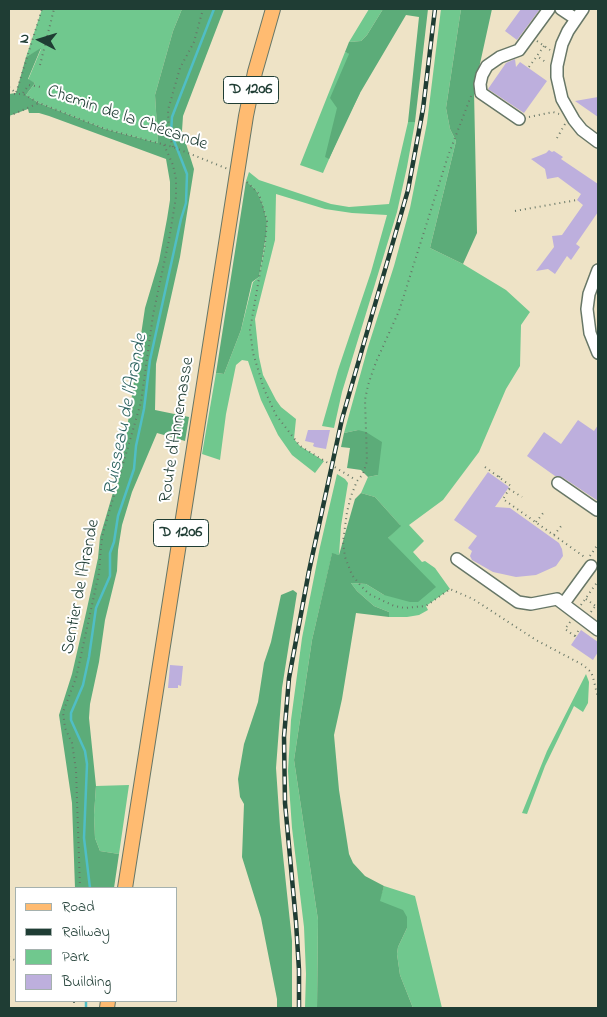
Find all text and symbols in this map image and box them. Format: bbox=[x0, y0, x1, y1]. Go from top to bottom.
north arrow bbox=[15, 15, 65, 65]
text: N bbox=[14, 33, 35, 44]
road number: D 1206 bbox=[224, 76, 278, 104]
street label: Chemin de la Chécande bbox=[44, 81, 210, 157]
water label: Ruisseau de l'Arande bbox=[100, 332, 154, 498]
street label: Route d'Annemasse bbox=[156, 356, 200, 504]
street label: Sentier de l'Arande bbox=[58, 518, 106, 656]
road number: D 1206 bbox=[154, 520, 208, 546]
legend bbox=[15, 887, 178, 1002]
text: Road bbox=[62, 896, 95, 918]
text: Railway bbox=[62, 921, 110, 943]
text: Park bbox=[62, 946, 89, 968]
text: Building bbox=[62, 971, 111, 993]

